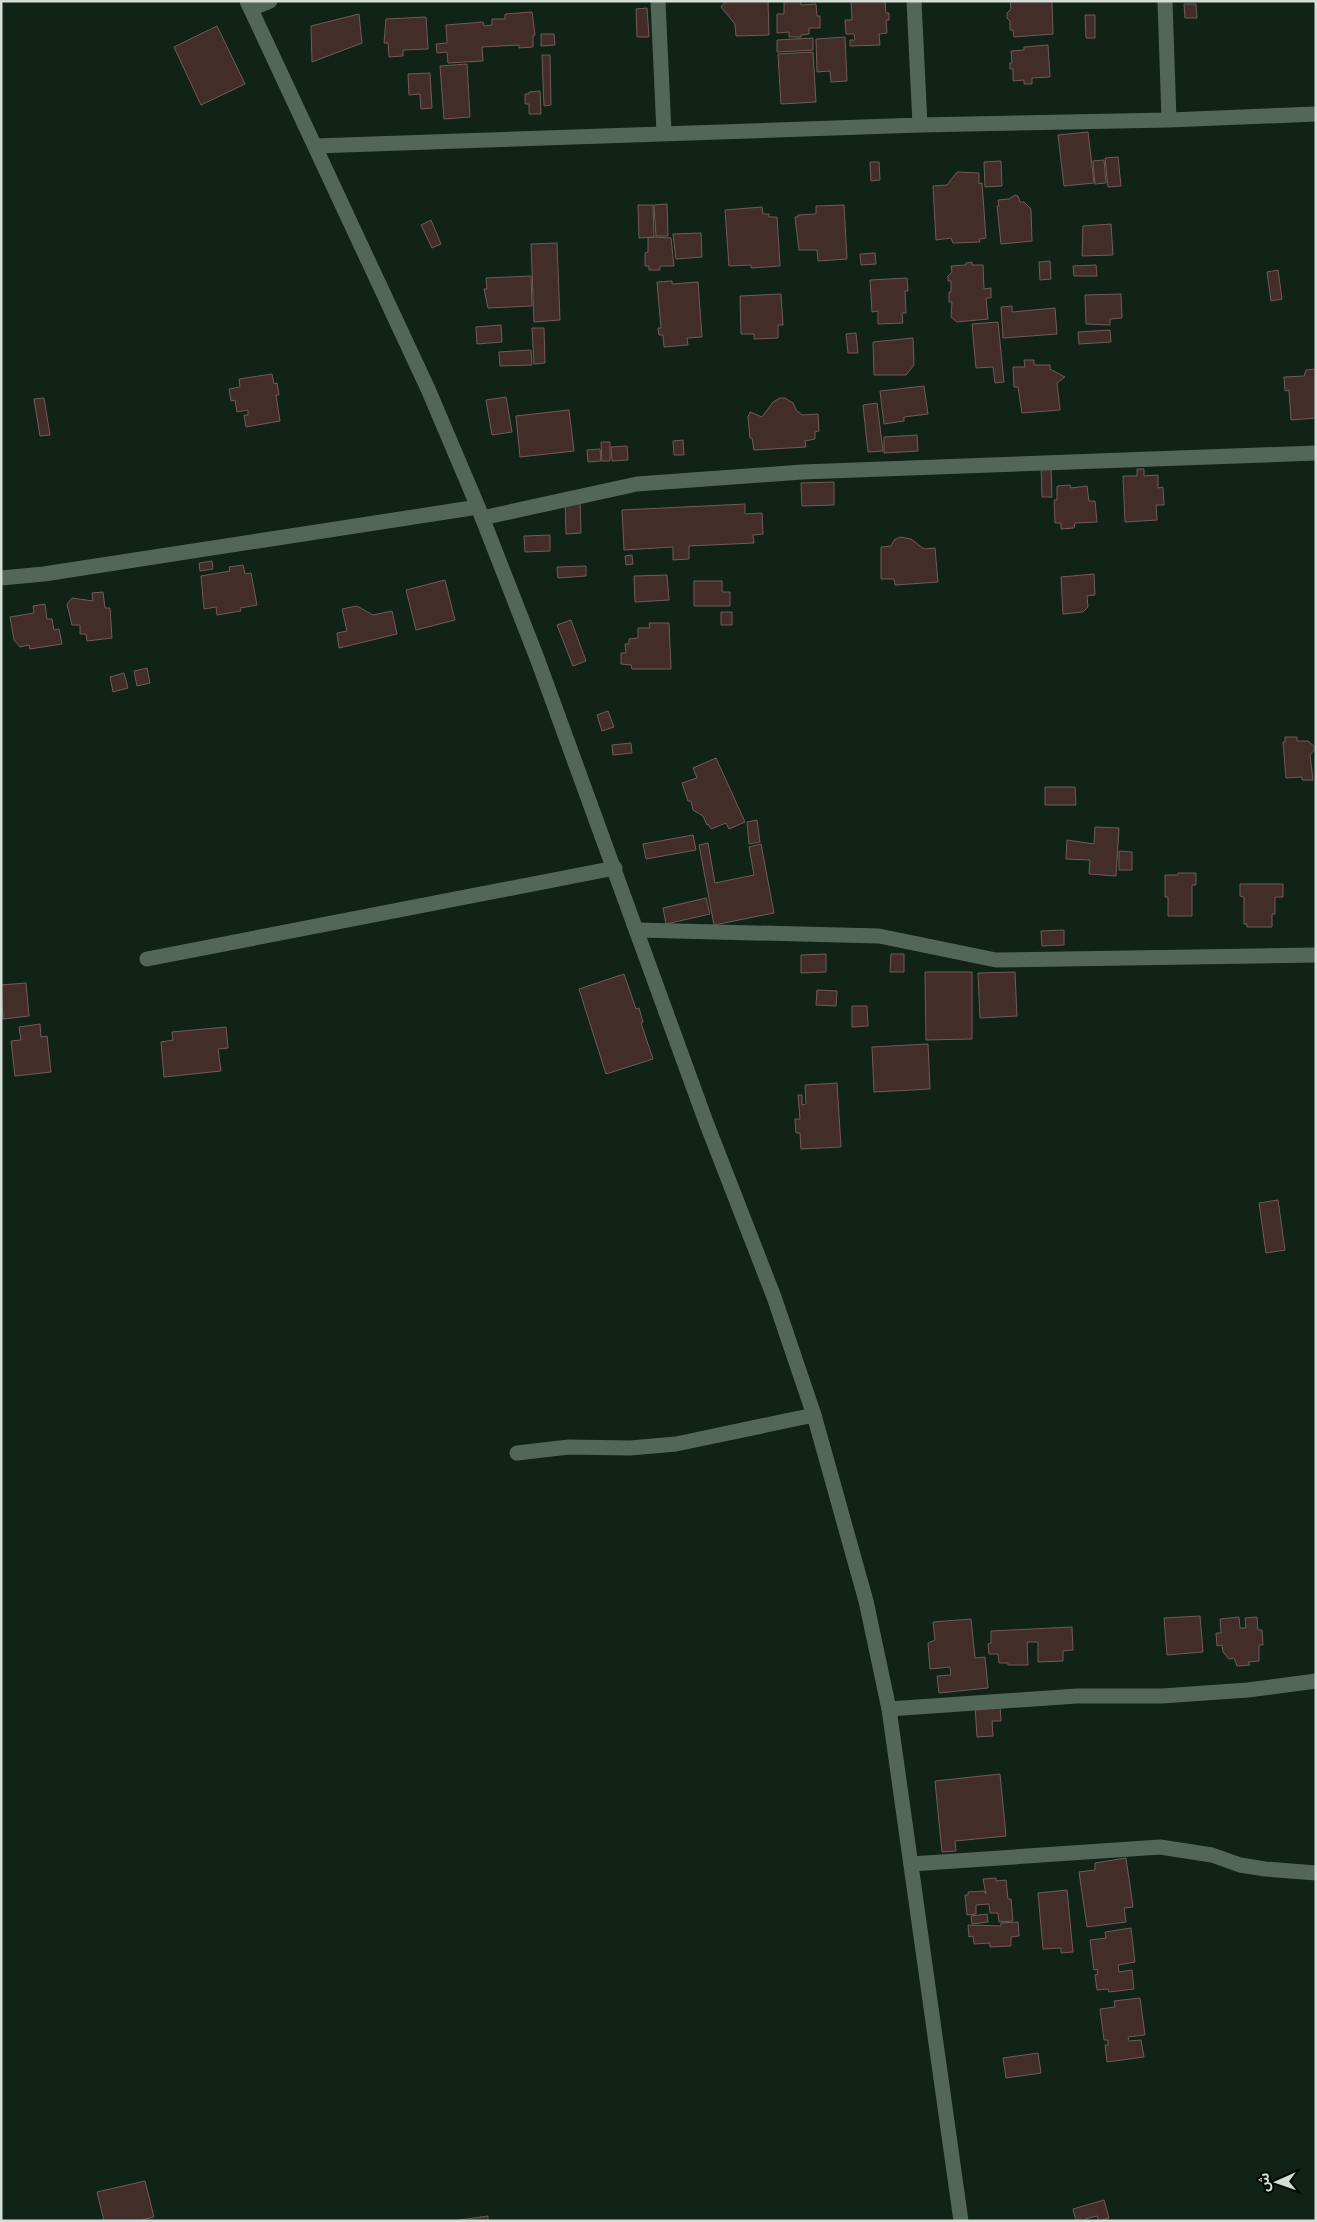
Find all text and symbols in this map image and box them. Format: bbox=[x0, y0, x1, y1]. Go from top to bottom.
north arrow bbox=[1252, 2157, 1302, 2207]
text: ش bbox=[1255, 2173, 1273, 2192]

